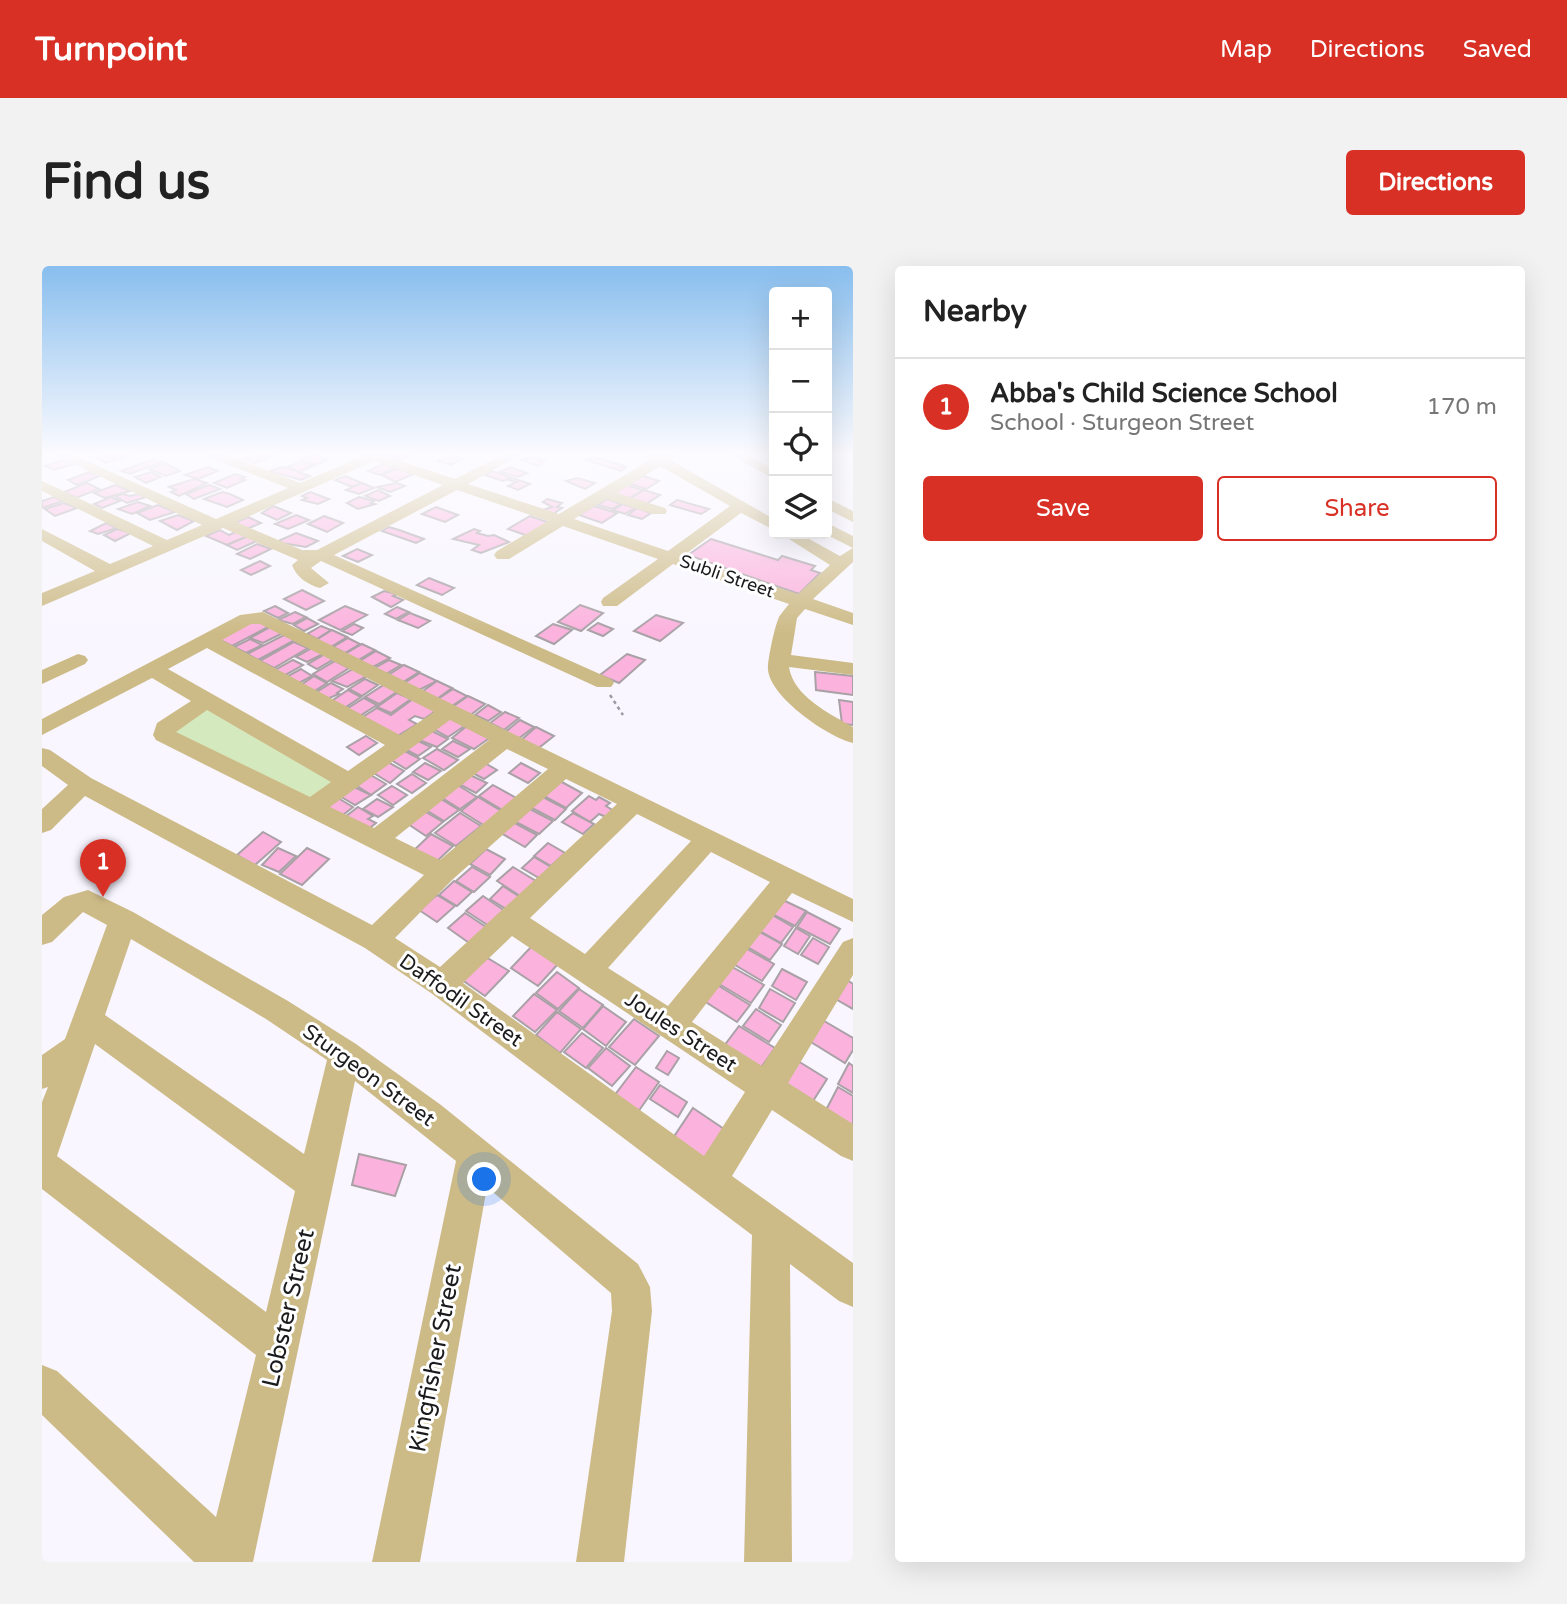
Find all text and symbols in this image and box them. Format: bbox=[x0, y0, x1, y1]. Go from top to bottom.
text: Turnpoint bbox=[35, 30, 187, 69]
text: Map bbox=[1220, 35, 1272, 64]
text: Directions bbox=[1310, 35, 1425, 64]
text: Saved bbox=[1463, 35, 1532, 64]
button: Directions bbox=[1346, 150, 1525, 215]
text: Find us bbox=[42, 153, 210, 212]
map controls bbox=[769, 287, 832, 539]
button: + bbox=[769, 287, 832, 350]
text: Nearby bbox=[923, 293, 1027, 330]
button: − bbox=[769, 350, 832, 413]
text: Abba's Child Science School bbox=[990, 378, 1338, 409]
text: 1 bbox=[939, 393, 953, 421]
text: 170 m bbox=[1427, 393, 1497, 421]
text: School · Sturgeon Street bbox=[990, 409, 1254, 437]
button: locate bbox=[769, 413, 832, 476]
button: layers bbox=[769, 476, 832, 539]
button: Save bbox=[923, 476, 1203, 541]
button: Share bbox=[1217, 476, 1497, 541]
street label: Subli Street bbox=[677, 550, 777, 602]
pin: 1 bbox=[80, 839, 126, 897]
street label: Daffodil Street bbox=[394, 949, 527, 1052]
street label: Joules Street bbox=[620, 987, 741, 1078]
street label: Sturgeon Street bbox=[298, 1019, 440, 1132]
your location bbox=[467, 1162, 501, 1196]
street label: Lobster Street bbox=[256, 1226, 321, 1390]
street label: Kingfisher Street bbox=[403, 1262, 468, 1455]

